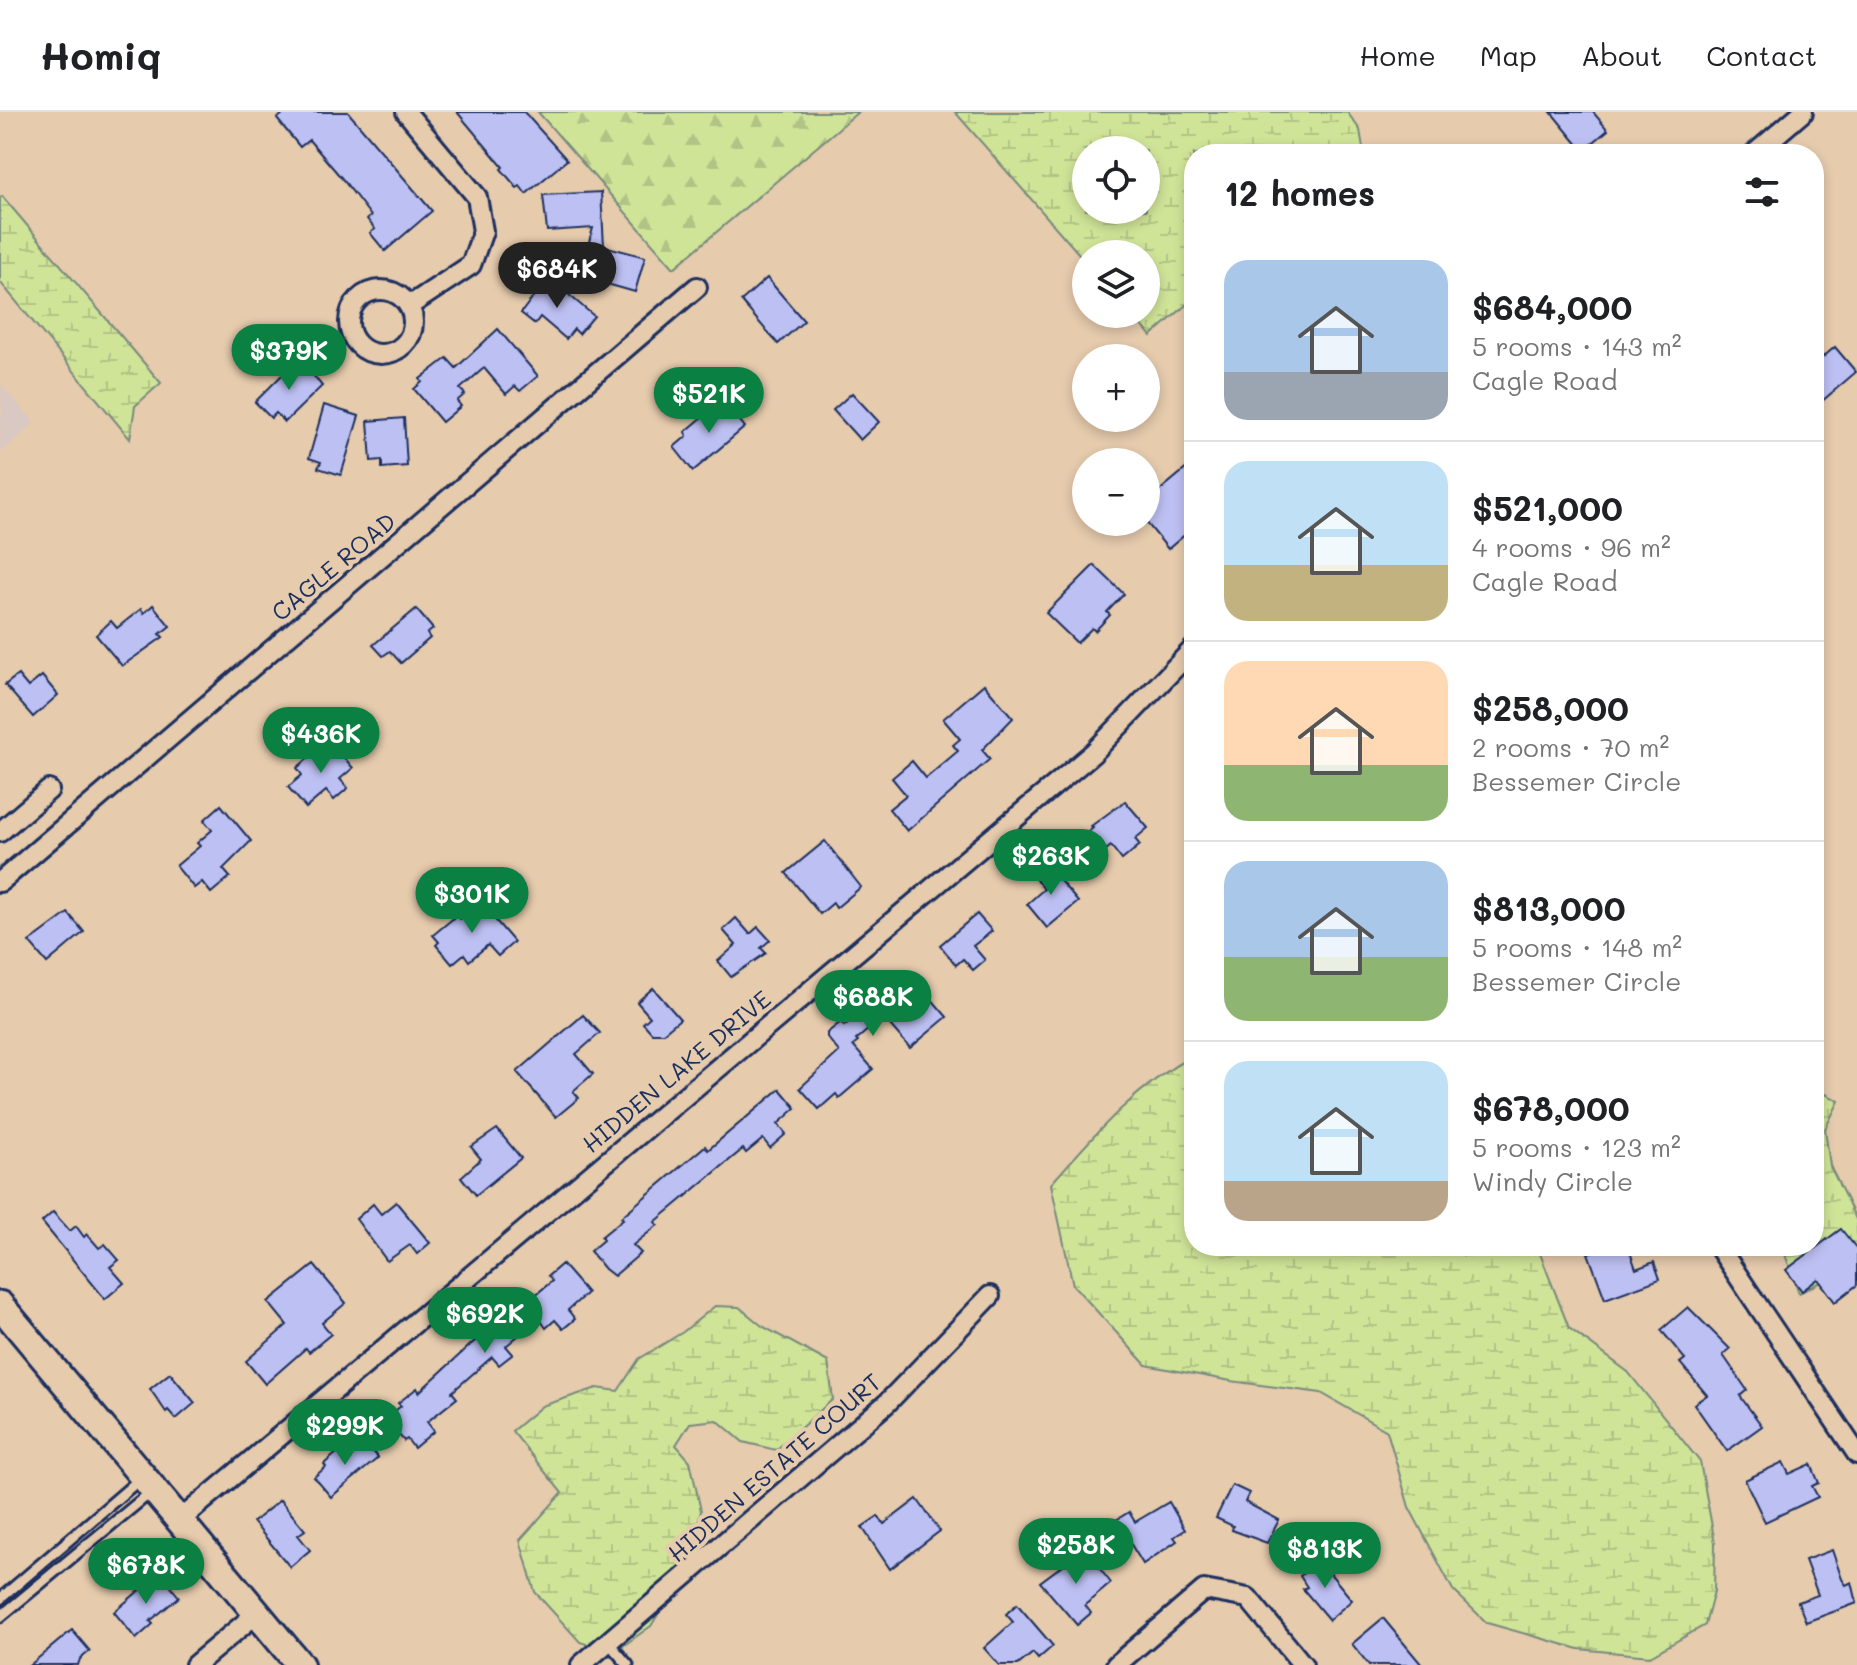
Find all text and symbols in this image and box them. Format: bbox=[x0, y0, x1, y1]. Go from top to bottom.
text: Homiq bbox=[40, 30, 161, 80]
text: Home bbox=[1360, 37, 1436, 73]
text: Map bbox=[1480, 37, 1537, 73]
text: About bbox=[1581, 37, 1662, 73]
text: Contact bbox=[1706, 37, 1817, 73]
map controls bbox=[1072, 136, 1160, 536]
button: locate bbox=[1072, 136, 1160, 224]
text: 12 homes bbox=[1224, 170, 1375, 215]
icon: filters bbox=[1740, 170, 1784, 214]
button: layers bbox=[1072, 240, 1160, 328]
pin: $684K bbox=[501, 242, 613, 310]
text: $684K bbox=[516, 251, 598, 285]
text: $684,000 bbox=[1472, 284, 1632, 329]
icon: home bbox=[1288, 292, 1384, 388]
pin: $379K bbox=[233, 324, 345, 392]
text: 5 rooms · 143 m² bbox=[1472, 329, 1682, 363]
text: $379K bbox=[250, 333, 328, 367]
button: + bbox=[1072, 344, 1160, 432]
text: Cagle Road bbox=[1472, 363, 1618, 397]
pin: $521K bbox=[653, 367, 765, 435]
text: $521K bbox=[672, 376, 746, 410]
button: − bbox=[1072, 448, 1160, 536]
text: $521,000 bbox=[1472, 485, 1623, 530]
icon: home bbox=[1288, 493, 1384, 589]
street label: CAGLE ROAD bbox=[264, 505, 402, 627]
text: 4 rooms · 96 m² bbox=[1472, 530, 1671, 564]
text: Cagle Road bbox=[1472, 564, 1618, 598]
text: $258,000 bbox=[1472, 685, 1629, 730]
icon: home bbox=[1288, 693, 1384, 789]
pin: $436K bbox=[265, 707, 377, 775]
text: $436K bbox=[281, 716, 362, 750]
text: 2 rooms · 70 m² bbox=[1472, 730, 1669, 764]
text: Bessemer Circle bbox=[1472, 764, 1681, 798]
pin: $263K bbox=[995, 829, 1107, 897]
text: $263K bbox=[1011, 838, 1091, 872]
pin: $301K bbox=[416, 867, 528, 935]
text: $301K bbox=[433, 876, 511, 910]
text: $813,000 bbox=[1472, 885, 1626, 930]
icon: home bbox=[1288, 893, 1384, 989]
text: 5 rooms · 148 m² bbox=[1472, 930, 1682, 964]
text: Bessemer Circle bbox=[1472, 964, 1681, 998]
pin: $688K bbox=[817, 970, 929, 1038]
text: $688K bbox=[832, 979, 914, 1013]
street label: HIDDEN LAKE DRIVE bbox=[575, 983, 777, 1159]
text: $678,000 bbox=[1472, 1085, 1630, 1130]
icon: home bbox=[1288, 1093, 1384, 1189]
text: 5 rooms · 123 m² bbox=[1472, 1130, 1681, 1164]
text: Windy Circle bbox=[1472, 1164, 1633, 1198]
pin: $692K bbox=[429, 1287, 541, 1355]
text: $692K bbox=[445, 1296, 525, 1330]
street label: HIDDEN ESTATE COURT bbox=[661, 1366, 887, 1568]
pin: $299K bbox=[289, 1399, 401, 1467]
text: $299K bbox=[306, 1408, 384, 1442]
pin: $258K bbox=[1020, 1518, 1132, 1586]
pin: $813K bbox=[1269, 1522, 1381, 1590]
text: $258K bbox=[1036, 1527, 1116, 1561]
text: $813K bbox=[1287, 1531, 1363, 1565]
pin: $678K bbox=[90, 1538, 202, 1606]
text: $678K bbox=[106, 1547, 186, 1581]

